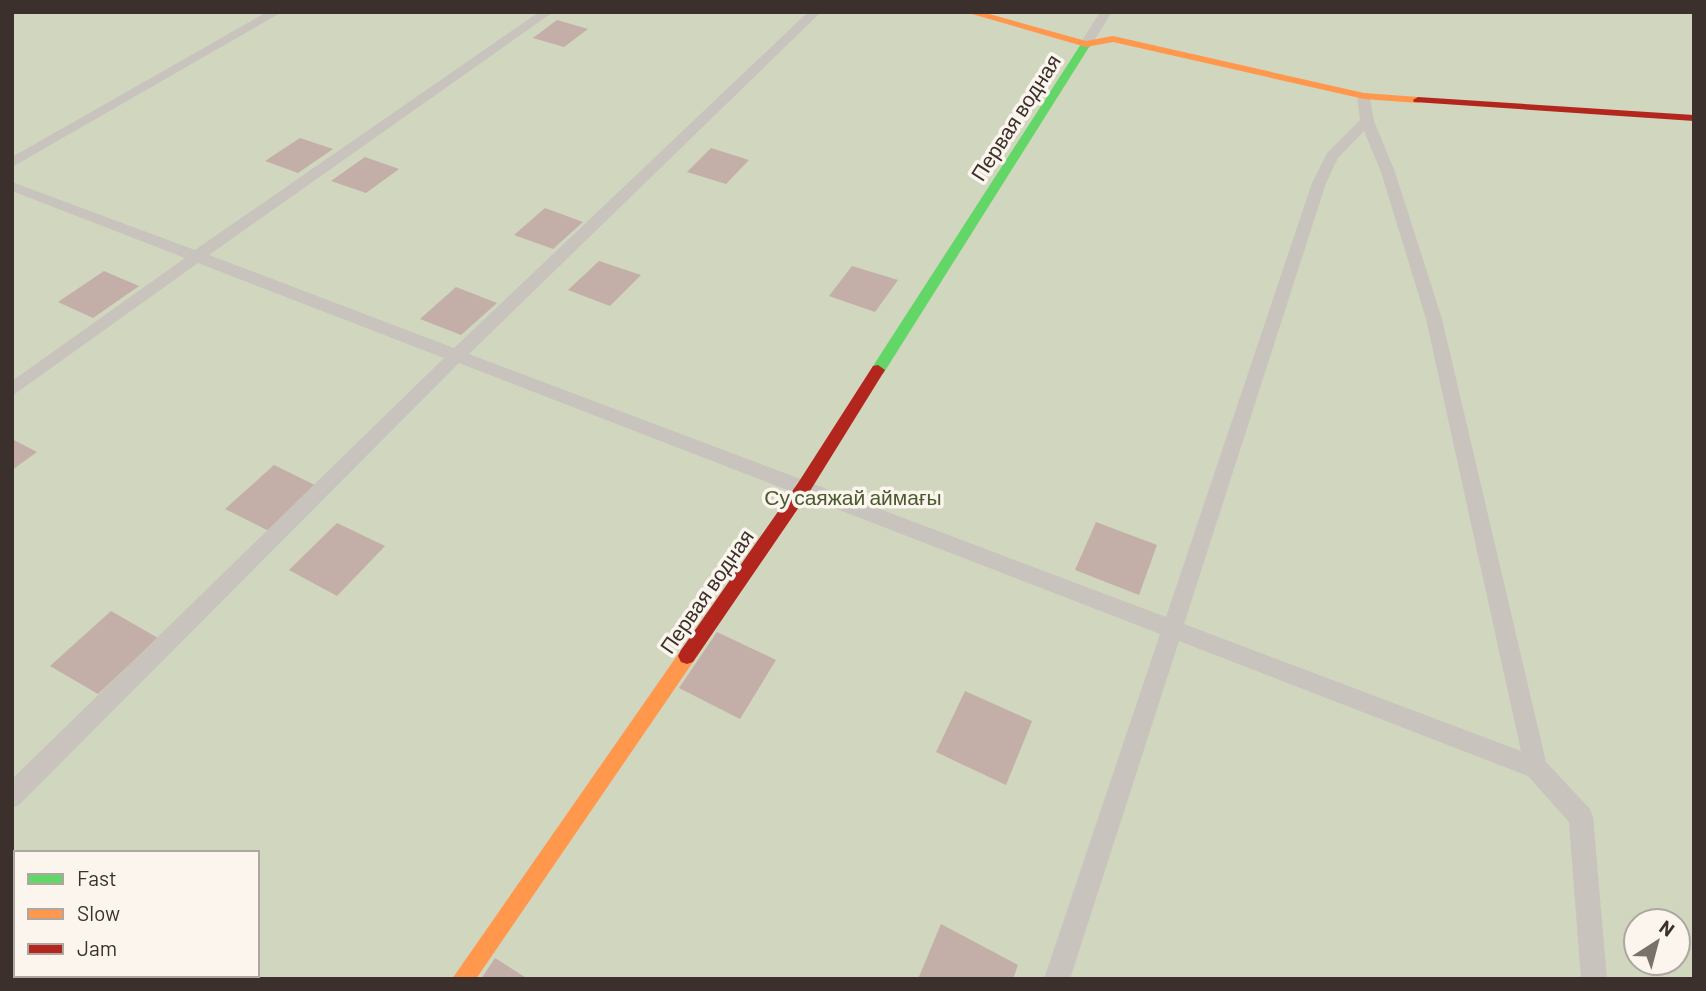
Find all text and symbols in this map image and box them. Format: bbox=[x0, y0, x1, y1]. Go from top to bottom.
street label: Первая водная bbox=[965, 49, 1065, 185]
park label: Су саяжай аймағы bbox=[764, 484, 942, 509]
street label: Первая водная bbox=[654, 524, 758, 658]
legend bbox=[14, 851, 259, 977]
text: Fast bbox=[77, 865, 117, 890]
text: Slow bbox=[77, 900, 120, 925]
north arrow bbox=[1622, 907, 1692, 977]
text: N bbox=[1655, 915, 1679, 941]
text: Jam bbox=[77, 935, 117, 960]

